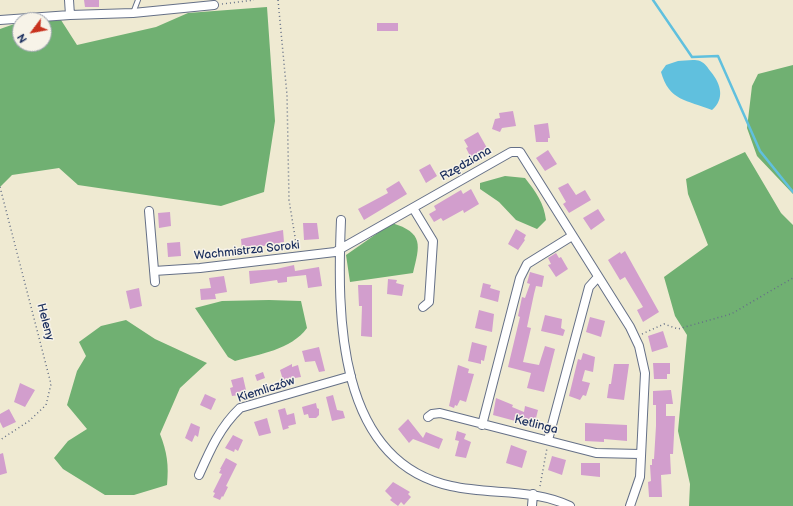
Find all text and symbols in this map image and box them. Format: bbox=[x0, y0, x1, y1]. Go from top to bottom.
north arrow bbox=[12, 12, 52, 52]
text: N bbox=[15, 31, 30, 45]
street label: Rzędziana bbox=[438, 144, 494, 184]
street label: Wachmistrza Soroki bbox=[193, 238, 301, 264]
street label: Heleny bbox=[33, 302, 57, 342]
street label: Kiemliczów bbox=[235, 374, 297, 406]
street label: Ketlinga bbox=[513, 413, 559, 437]

